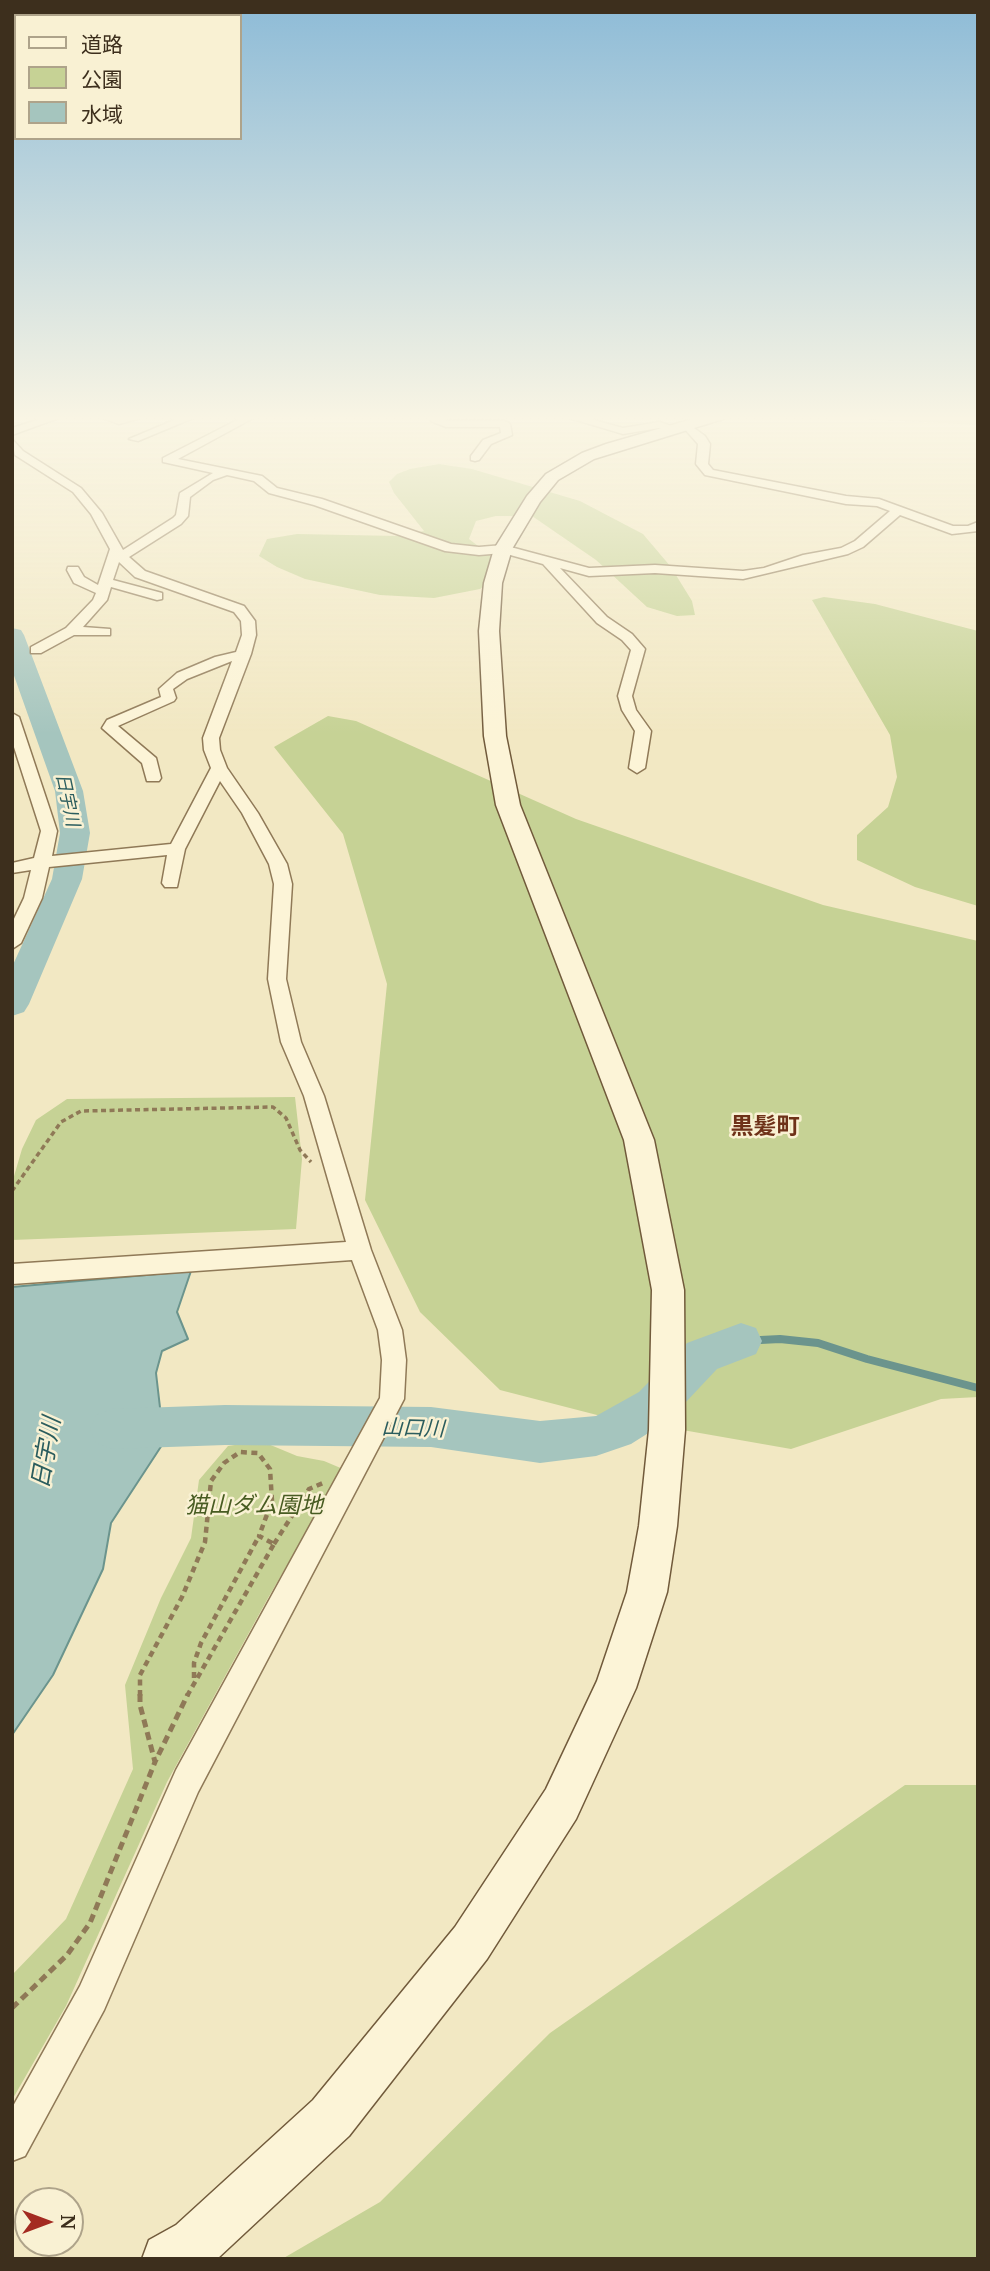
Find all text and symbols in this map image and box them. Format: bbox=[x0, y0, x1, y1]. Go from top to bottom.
legend bbox=[14, 14, 242, 140]
text: 道路 bbox=[81, 30, 123, 58]
text: 公園 bbox=[81, 65, 123, 93]
text: 水域 bbox=[81, 100, 123, 128]
water label: 日宇川 bbox=[51, 771, 83, 829]
district label: 黒髪町 bbox=[731, 1113, 799, 1141]
water label: 日宇川 bbox=[27, 1415, 67, 1491]
water label: 山口川 bbox=[381, 1415, 445, 1443]
park label: 猫山ダム園地 bbox=[185, 1492, 323, 1520]
north arrow bbox=[14, 2187, 84, 2257]
text: N bbox=[55, 2215, 81, 2229]

